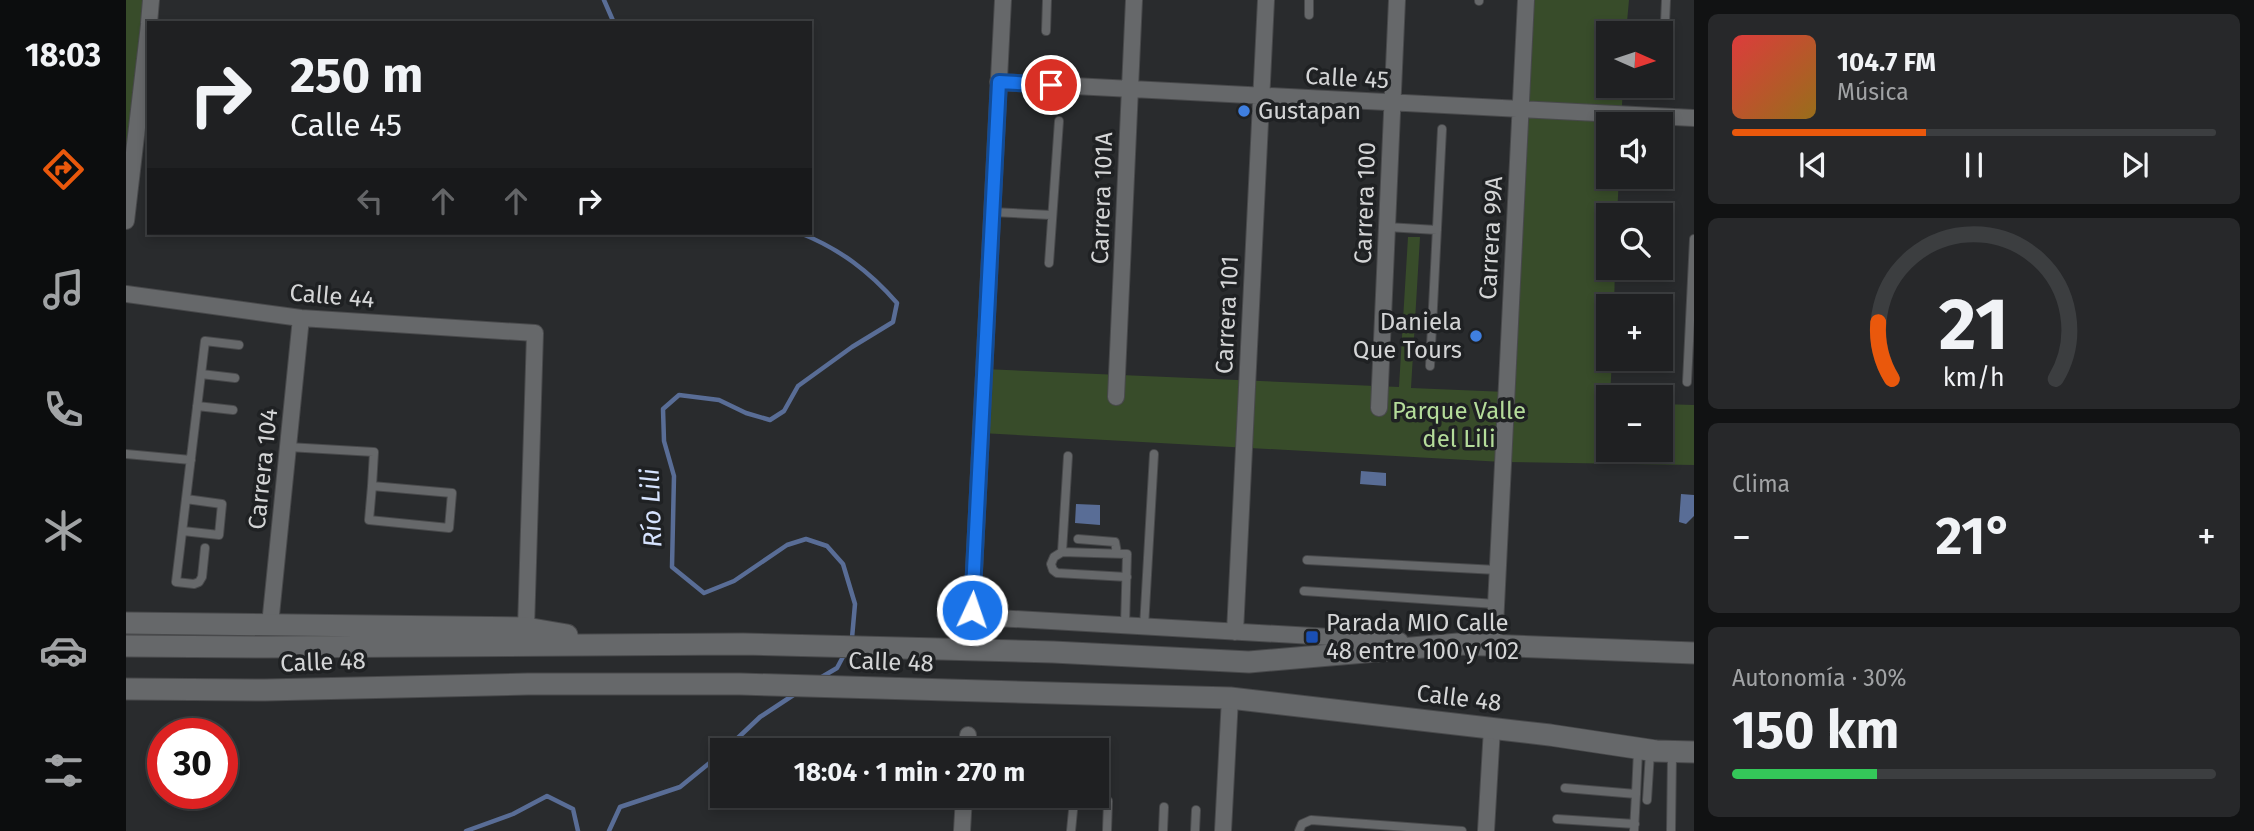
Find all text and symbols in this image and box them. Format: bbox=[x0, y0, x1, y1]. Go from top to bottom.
north arrow bbox=[1596, 21, 1673, 98]
map controls bbox=[1596, 21, 1673, 462]
text: 18:03 bbox=[25, 36, 101, 74]
text: 250 m bbox=[290, 46, 423, 105]
text: 104.7 FM bbox=[1837, 47, 1936, 78]
icon: right bbox=[175, 49, 266, 140]
pin bbox=[1021, 55, 1081, 115]
street label: Calle 45 bbox=[1304, 62, 1390, 94]
icon: arrive bbox=[1032, 66, 1070, 104]
text: Música bbox=[1837, 78, 1909, 106]
place label: Gustapan bbox=[1258, 97, 1361, 125]
marker: Gustapan bbox=[1236, 103, 1252, 119]
text: Calle 45 bbox=[290, 106, 402, 144]
button: sound bbox=[1596, 112, 1673, 189]
street label: Carrera 101A bbox=[1086, 131, 1118, 265]
street label: Carrera 100 bbox=[1349, 141, 1381, 265]
icon: directions bbox=[39, 145, 88, 194]
icon: previous bbox=[1794, 146, 1832, 184]
icon: pause bbox=[1955, 146, 1993, 184]
icon: next bbox=[2116, 146, 2154, 184]
street label: Carrera 99A bbox=[1474, 175, 1508, 300]
icon: left bbox=[351, 182, 389, 220]
icon: ahead bbox=[424, 182, 462, 220]
icon: ahead bbox=[497, 182, 535, 220]
icon: right bbox=[570, 182, 608, 220]
button: search bbox=[1596, 203, 1673, 280]
street label: Carrera 101 bbox=[1210, 255, 1244, 375]
icon: music bbox=[39, 265, 88, 314]
street label: Calle 44 bbox=[288, 278, 376, 314]
text: 21 bbox=[1939, 282, 2009, 369]
button: + bbox=[1596, 294, 1673, 371]
place label: Daniela Que Tours bbox=[1353, 308, 1462, 364]
marker: Daniela Que Tours bbox=[1468, 328, 1484, 344]
text: km/h bbox=[1943, 363, 2005, 393]
icon: phone bbox=[39, 385, 88, 434]
button: − bbox=[1596, 385, 1673, 462]
park label: Parque Valle del Lili bbox=[1392, 397, 1526, 453]
street label: Carrera 104 bbox=[243, 407, 283, 531]
water label: Río Lili bbox=[635, 468, 668, 548]
text: Clima bbox=[1732, 470, 1790, 498]
text: 21° bbox=[1936, 505, 2013, 568]
icon: climate bbox=[39, 506, 88, 555]
text: − bbox=[1732, 514, 1751, 560]
text: + bbox=[2197, 514, 2216, 560]
position arrow bbox=[935, 573, 1009, 647]
place label: Parada MIO Calle 48 entre 100 y 102 bbox=[1326, 609, 1519, 665]
icon: car bbox=[39, 626, 88, 675]
marker: Parada MIO Calle 48 entre 100 y 102 bbox=[1304, 629, 1320, 645]
street label: Calle 48 bbox=[280, 647, 366, 677]
street label: Calle 48 bbox=[848, 647, 934, 677]
text: Autonomía · 30% bbox=[1732, 664, 1907, 692]
street label: Calle 48 bbox=[1415, 679, 1503, 717]
text: 150 km bbox=[1732, 699, 1899, 762]
speed limit sign: 30 bbox=[147, 718, 238, 809]
icon: filters bbox=[39, 746, 88, 795]
text: 18:04 · 1 min · 270 m bbox=[794, 757, 1025, 788]

